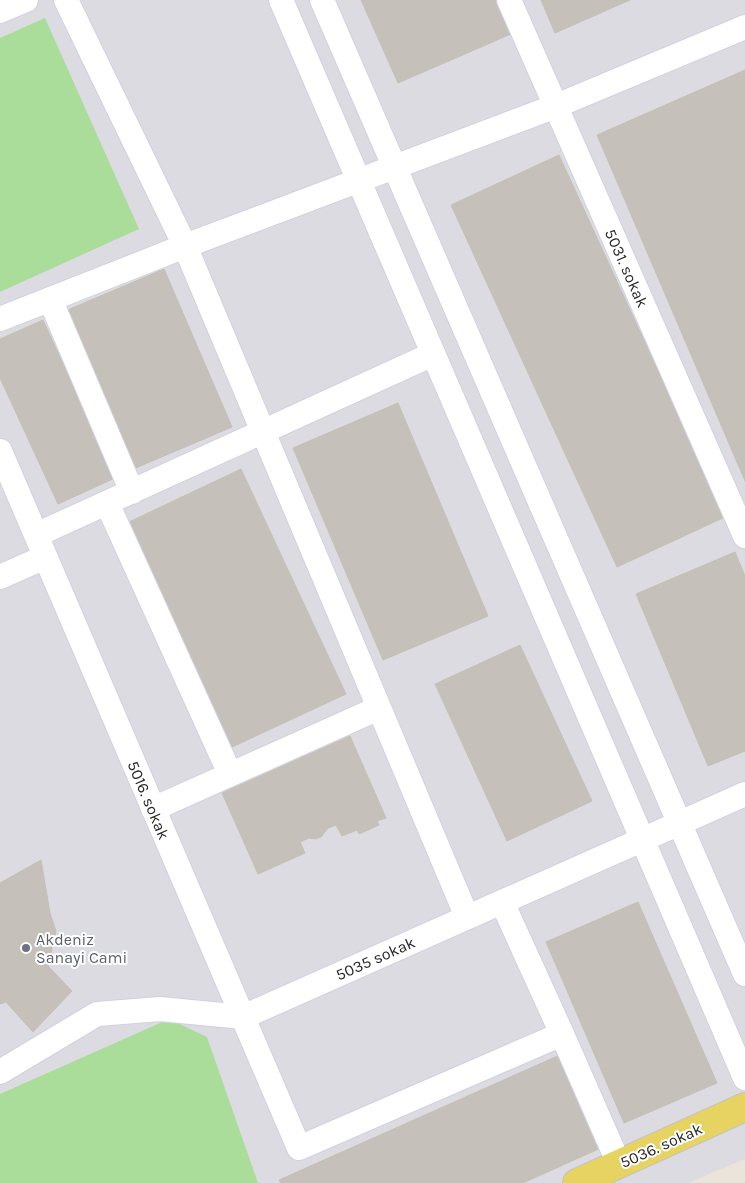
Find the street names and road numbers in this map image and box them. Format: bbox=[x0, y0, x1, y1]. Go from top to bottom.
street label: 5031. sokak bbox=[601, 226, 652, 310]
street label: 5016. sokak bbox=[123, 758, 174, 842]
street label: 5035 sokak bbox=[333, 933, 418, 984]
street label: 5036. sokak bbox=[617, 1119, 705, 1172]

